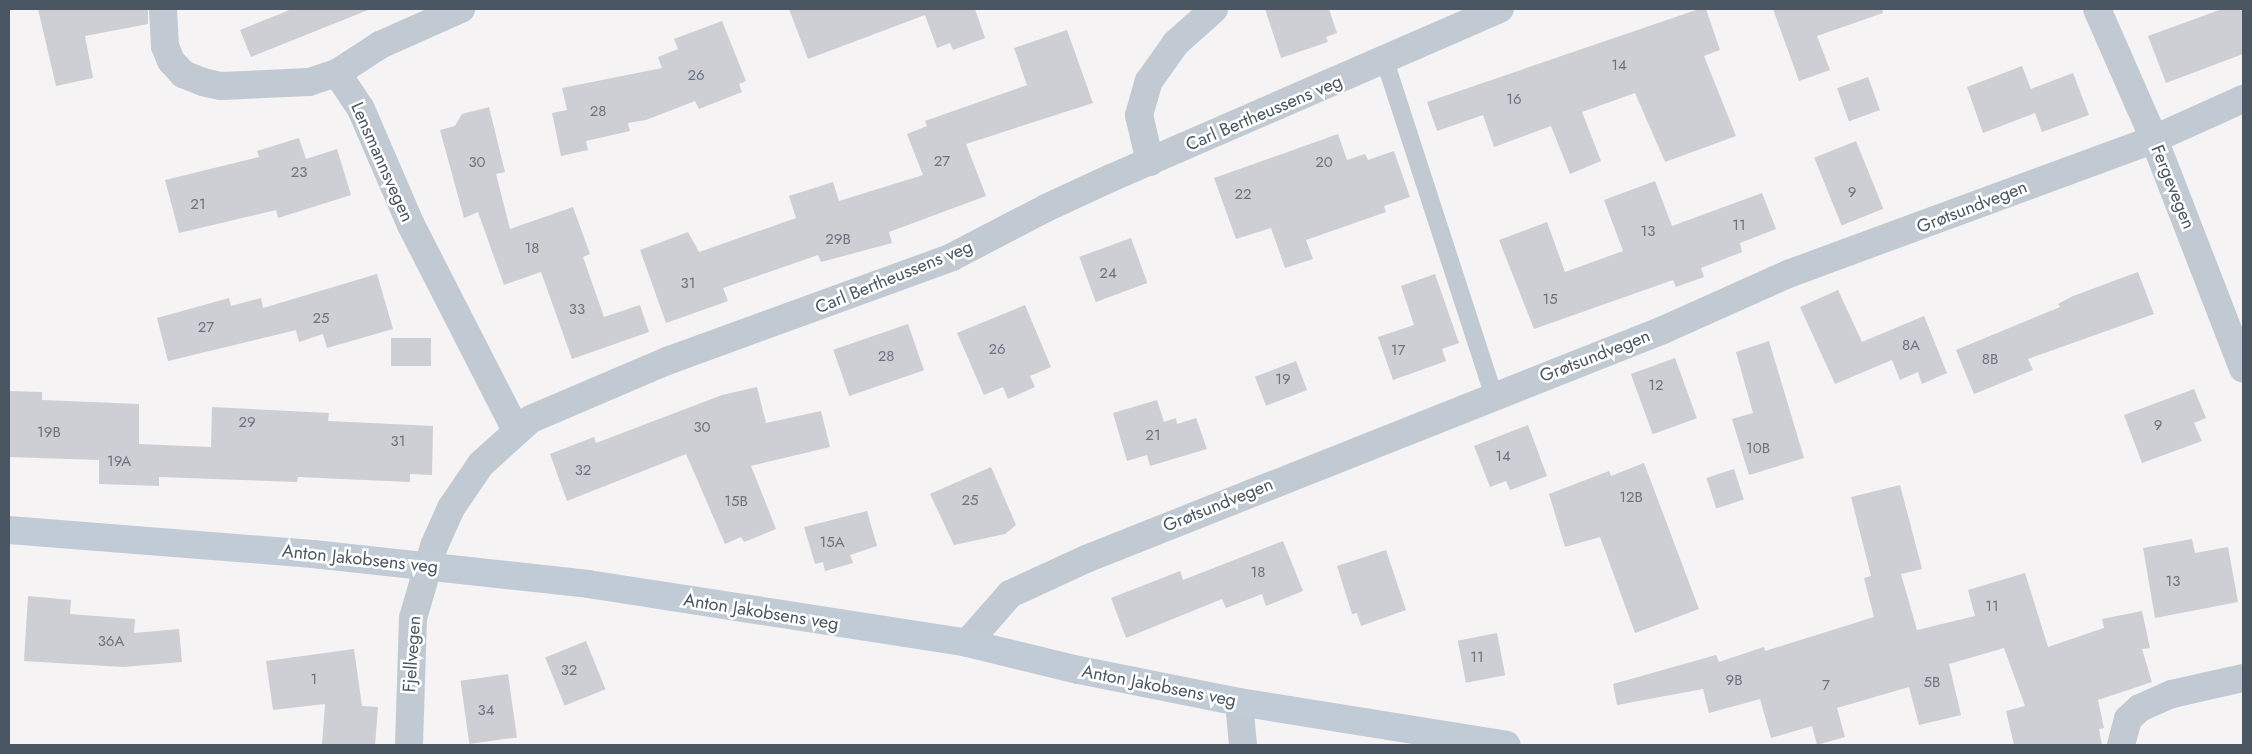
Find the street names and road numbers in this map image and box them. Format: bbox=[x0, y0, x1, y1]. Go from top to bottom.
street label: Carl Bertheussens veg bbox=[1183, 70, 1345, 156]
street label: Lensmannsvegen bbox=[346, 99, 418, 225]
street label: Fergevegen bbox=[2146, 142, 2200, 232]
street label: Grøtsundvegen bbox=[1914, 176, 2030, 238]
street label: Carl Bertheussens veg bbox=[812, 236, 976, 318]
street label: Grøtsundvegen bbox=[1537, 325, 1653, 387]
street label: Grøtsundvegen bbox=[1160, 473, 1276, 537]
street label: Anton Jakobsens veg bbox=[281, 540, 439, 578]
street label: Anton Jakobsens veg bbox=[682, 589, 840, 635]
street label: Fjellvegen bbox=[399, 615, 425, 693]
street label: Anton Jakobsens veg bbox=[1080, 660, 1238, 712]

